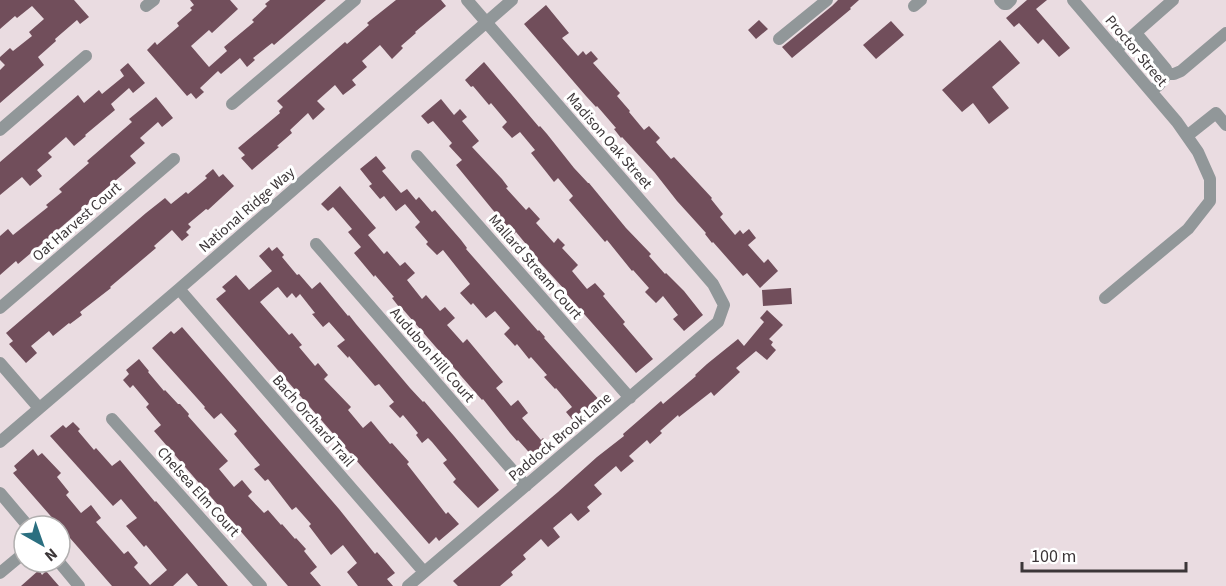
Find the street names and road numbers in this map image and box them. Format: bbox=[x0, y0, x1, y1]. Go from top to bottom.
street label: Proctor Street bbox=[1100, 11, 1172, 91]
street label: Madison Oak Street bbox=[561, 88, 657, 194]
street label: National Ridge Way bbox=[194, 162, 300, 258]
street label: Oat Harvest Court bbox=[28, 177, 126, 267]
street label: Mallard Stream Court bbox=[483, 210, 587, 324]
street label: Audubon Hill Court bbox=[385, 303, 479, 407]
street label: Bach Orchard Trail bbox=[267, 370, 359, 472]
street label: Paddock Brook Lane bbox=[504, 388, 616, 486]
street label: Chelsea Elm Court bbox=[152, 442, 244, 542]

